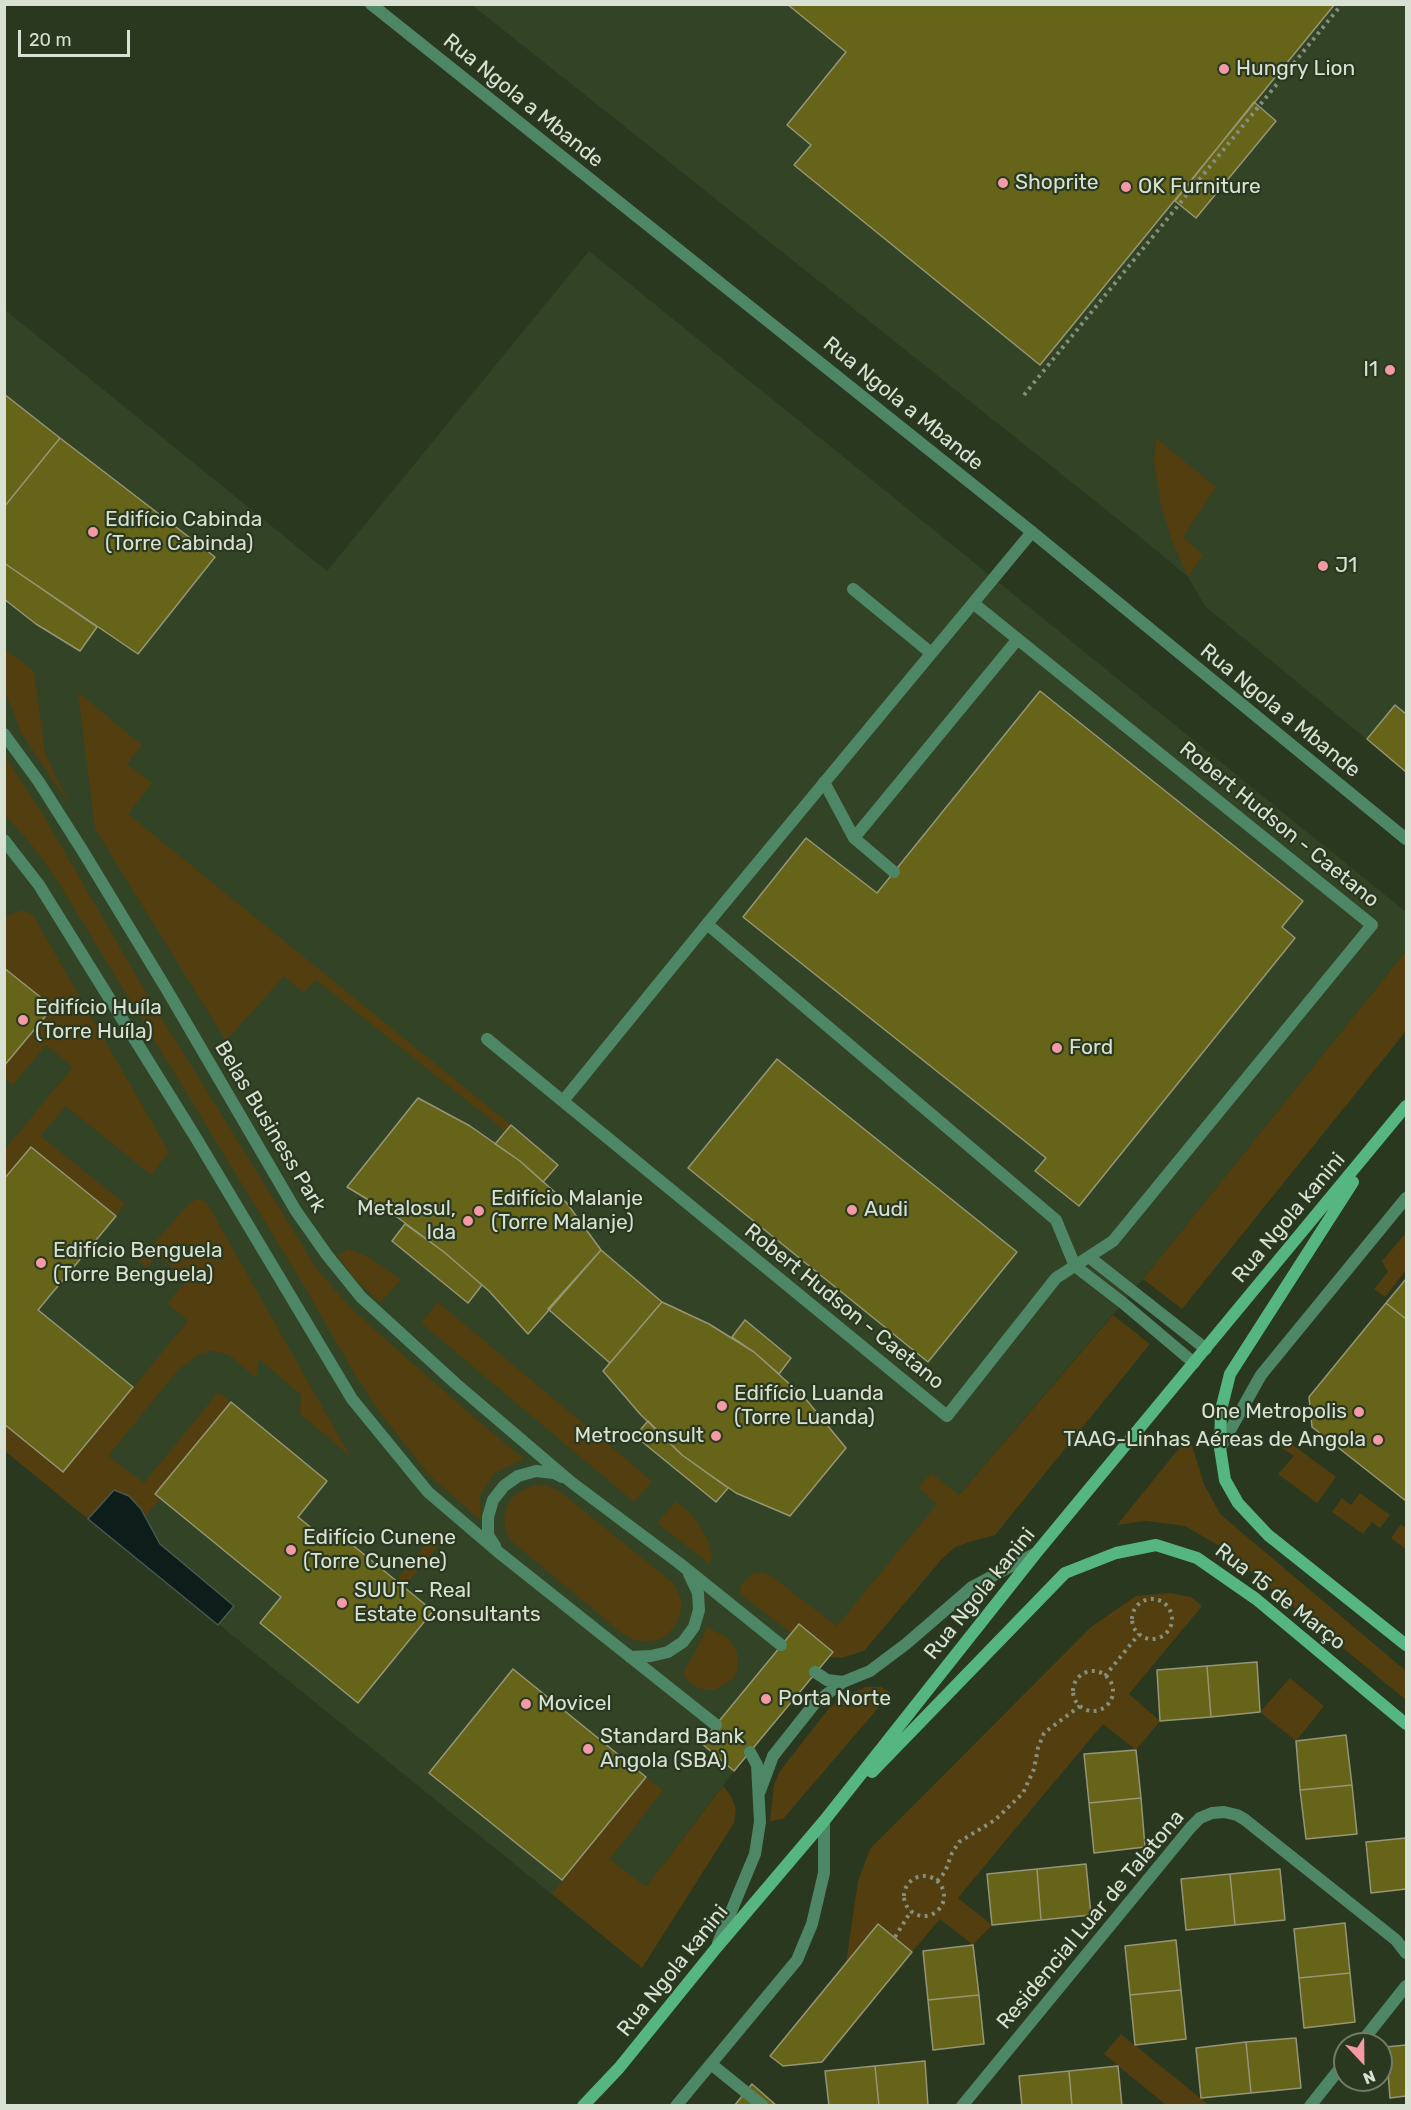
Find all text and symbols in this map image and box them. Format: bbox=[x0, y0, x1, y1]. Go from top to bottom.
scale bar bbox=[21, 18, 134, 56]
text: 20 m bbox=[29, 29, 71, 51]
street label: Rua Ngola a Mbande bbox=[438, 29, 608, 173]
place label: Hungry Lion bbox=[1236, 56, 1355, 82]
marker: Hungry Lion bbox=[1217, 62, 1231, 76]
place label: Shoprite bbox=[1015, 170, 1098, 196]
place label: OK Furniture bbox=[1138, 174, 1261, 200]
marker: Shoprite bbox=[996, 176, 1010, 190]
marker: OK Furniture bbox=[1119, 180, 1133, 194]
street label: Rua Ngola a Mbande bbox=[818, 332, 988, 476]
place label: I1 bbox=[1363, 357, 1378, 383]
marker: I1 bbox=[1383, 363, 1397, 377]
place label: Edifício Cabinda (Torre Cabinda) bbox=[105, 507, 262, 557]
marker: Edifício Cabinda (Torre Cabinda) bbox=[86, 525, 100, 539]
place label: J1 bbox=[1335, 553, 1357, 579]
marker: J1 bbox=[1316, 559, 1330, 573]
street label: Rua Ngola a Mbande bbox=[1195, 639, 1365, 783]
street label: Robert Hudson - Caetano bbox=[1174, 737, 1384, 913]
place label: Edifício Huíla (Torre Huíla) bbox=[35, 995, 162, 1045]
marker: Edifício Huíla (Torre Huíla) bbox=[16, 1013, 30, 1027]
place label: Ford bbox=[1069, 1035, 1113, 1061]
street label: Belas Business Park bbox=[209, 1037, 331, 1217]
marker: Ford bbox=[1050, 1041, 1064, 1055]
street label: Rua Ngola kanini bbox=[1227, 1148, 1351, 1288]
place label: Edifício Malanje (Torre Malanje) bbox=[491, 1186, 643, 1236]
place label: Metalosul, lda bbox=[357, 1196, 456, 1246]
place label: Audi bbox=[864, 1197, 908, 1223]
marker: Audi bbox=[845, 1203, 859, 1217]
marker: Edifício Malanje (Torre Malanje) bbox=[472, 1204, 486, 1218]
marker: Metalosul, lda bbox=[461, 1214, 475, 1228]
street label: Robert Hudson - Caetano bbox=[739, 1219, 949, 1395]
place label: Edifício Benguela (Torre Benguela) bbox=[53, 1238, 222, 1288]
marker: Edifício Benguela (Torre Benguela) bbox=[34, 1256, 48, 1270]
place label: Edifício Luanda (Torre Luanda) bbox=[734, 1381, 884, 1431]
marker: Edifício Luanda (Torre Luanda) bbox=[715, 1399, 729, 1413]
place label: One Metropolis bbox=[1201, 1399, 1347, 1425]
marker: One Metropolis bbox=[1352, 1405, 1366, 1419]
place label: Metroconsult bbox=[575, 1423, 704, 1449]
place label: TAAG-Linhas Aéreas de Angola bbox=[1063, 1427, 1366, 1453]
marker: Metroconsult bbox=[709, 1429, 723, 1443]
marker: TAAG-Linhas Aéreas de Angola bbox=[1371, 1433, 1385, 1447]
street label: Rua Ngola kanini bbox=[919, 1523, 1041, 1665]
place label: Edifício Cunene (Torre Cunene) bbox=[303, 1525, 456, 1575]
street label: Rua 15 de Março bbox=[1210, 1538, 1350, 1656]
marker: Edifício Cunene (Torre Cunene) bbox=[284, 1543, 298, 1557]
place label: SUUT - Real Estate Consultants bbox=[354, 1578, 541, 1628]
marker: SUUT - Real Estate Consultants bbox=[335, 1596, 349, 1610]
place label: Porta Norte bbox=[778, 1686, 891, 1712]
place label: Movicel bbox=[538, 1691, 612, 1717]
marker: Porta Norte bbox=[759, 1692, 773, 1706]
marker: Movicel bbox=[519, 1697, 533, 1711]
place label: Standard Bank Angola (SBA) bbox=[600, 1724, 744, 1774]
marker: Standard Bank Angola (SBA) bbox=[581, 1742, 595, 1756]
street label: Residencial Luar de Talatona bbox=[992, 1805, 1190, 2035]
street label: Rua Ngola kanini bbox=[612, 1900, 734, 2042]
north arrow bbox=[1333, 2032, 1393, 2092]
text: N bbox=[1360, 2066, 1378, 2088]

